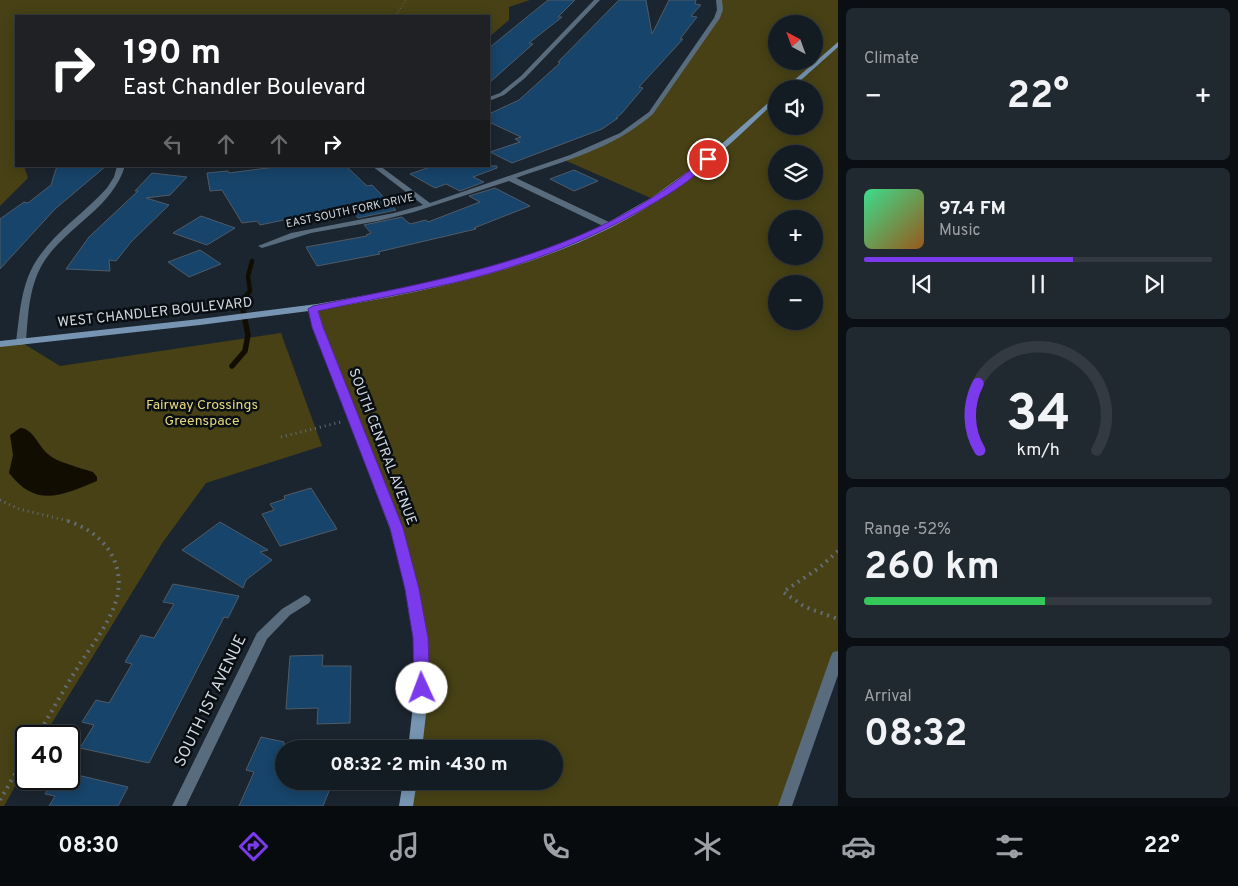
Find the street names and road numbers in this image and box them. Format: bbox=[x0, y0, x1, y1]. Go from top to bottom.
street label: EAST SOUTH FORK DRIVE bbox=[285, 191, 415, 231]
street label: WEST CHANDLER BOULEVARD bbox=[57, 294, 253, 332]
street label: SOUTH CENTRAL AVENUE bbox=[344, 366, 420, 528]
street label: SOUTH 1ST AVENUE bbox=[170, 632, 252, 770]

